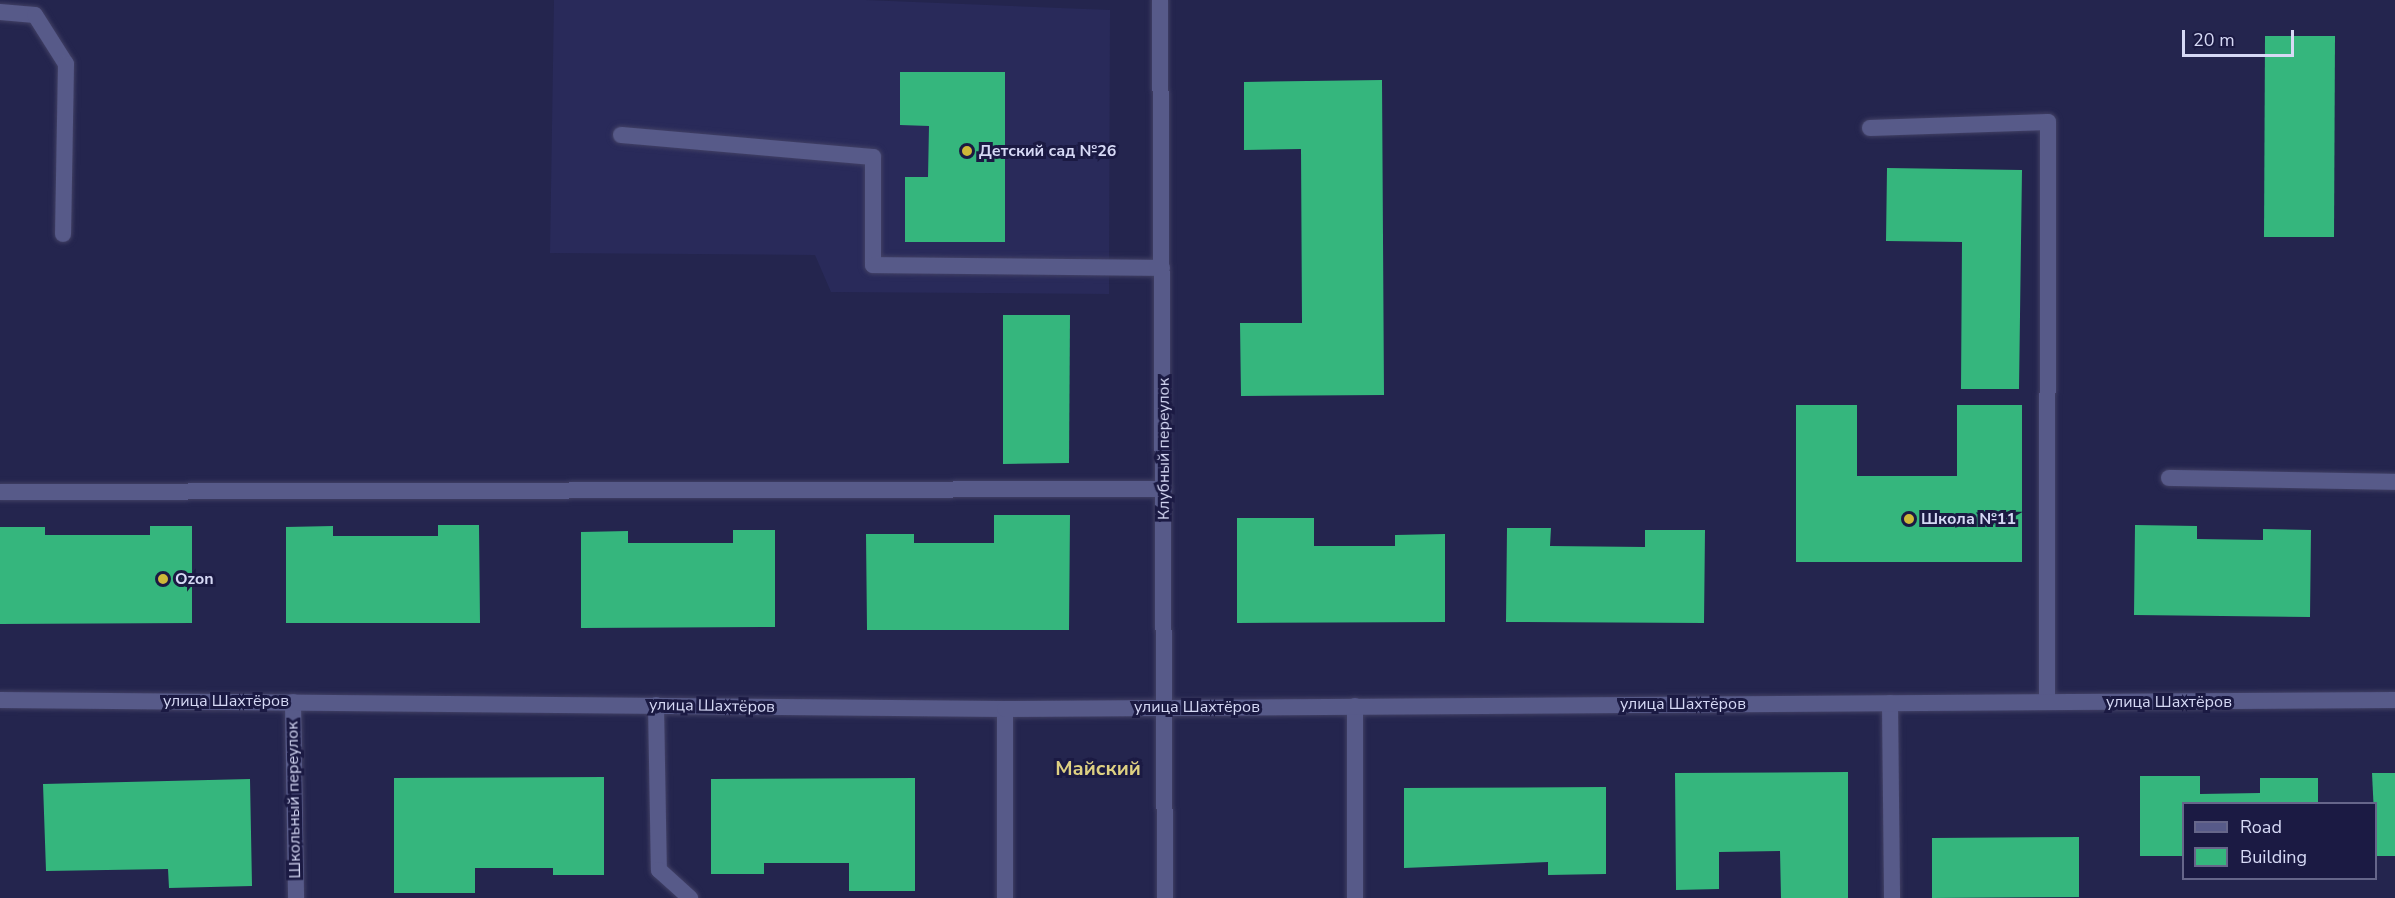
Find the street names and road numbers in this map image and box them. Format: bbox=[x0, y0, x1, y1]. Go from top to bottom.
street label: Клубный переулок bbox=[1154, 378, 1174, 520]
street label: улица Шахтёров bbox=[163, 691, 289, 711]
street label: улица Шахтёров bbox=[2106, 692, 2232, 712]
street label: улица Шахтёров bbox=[1620, 694, 1746, 714]
street label: улица Шахтёров bbox=[649, 695, 775, 717]
street label: улица Шахтёров bbox=[1134, 697, 1260, 717]
street label: Школьный переулок bbox=[283, 721, 305, 879]

